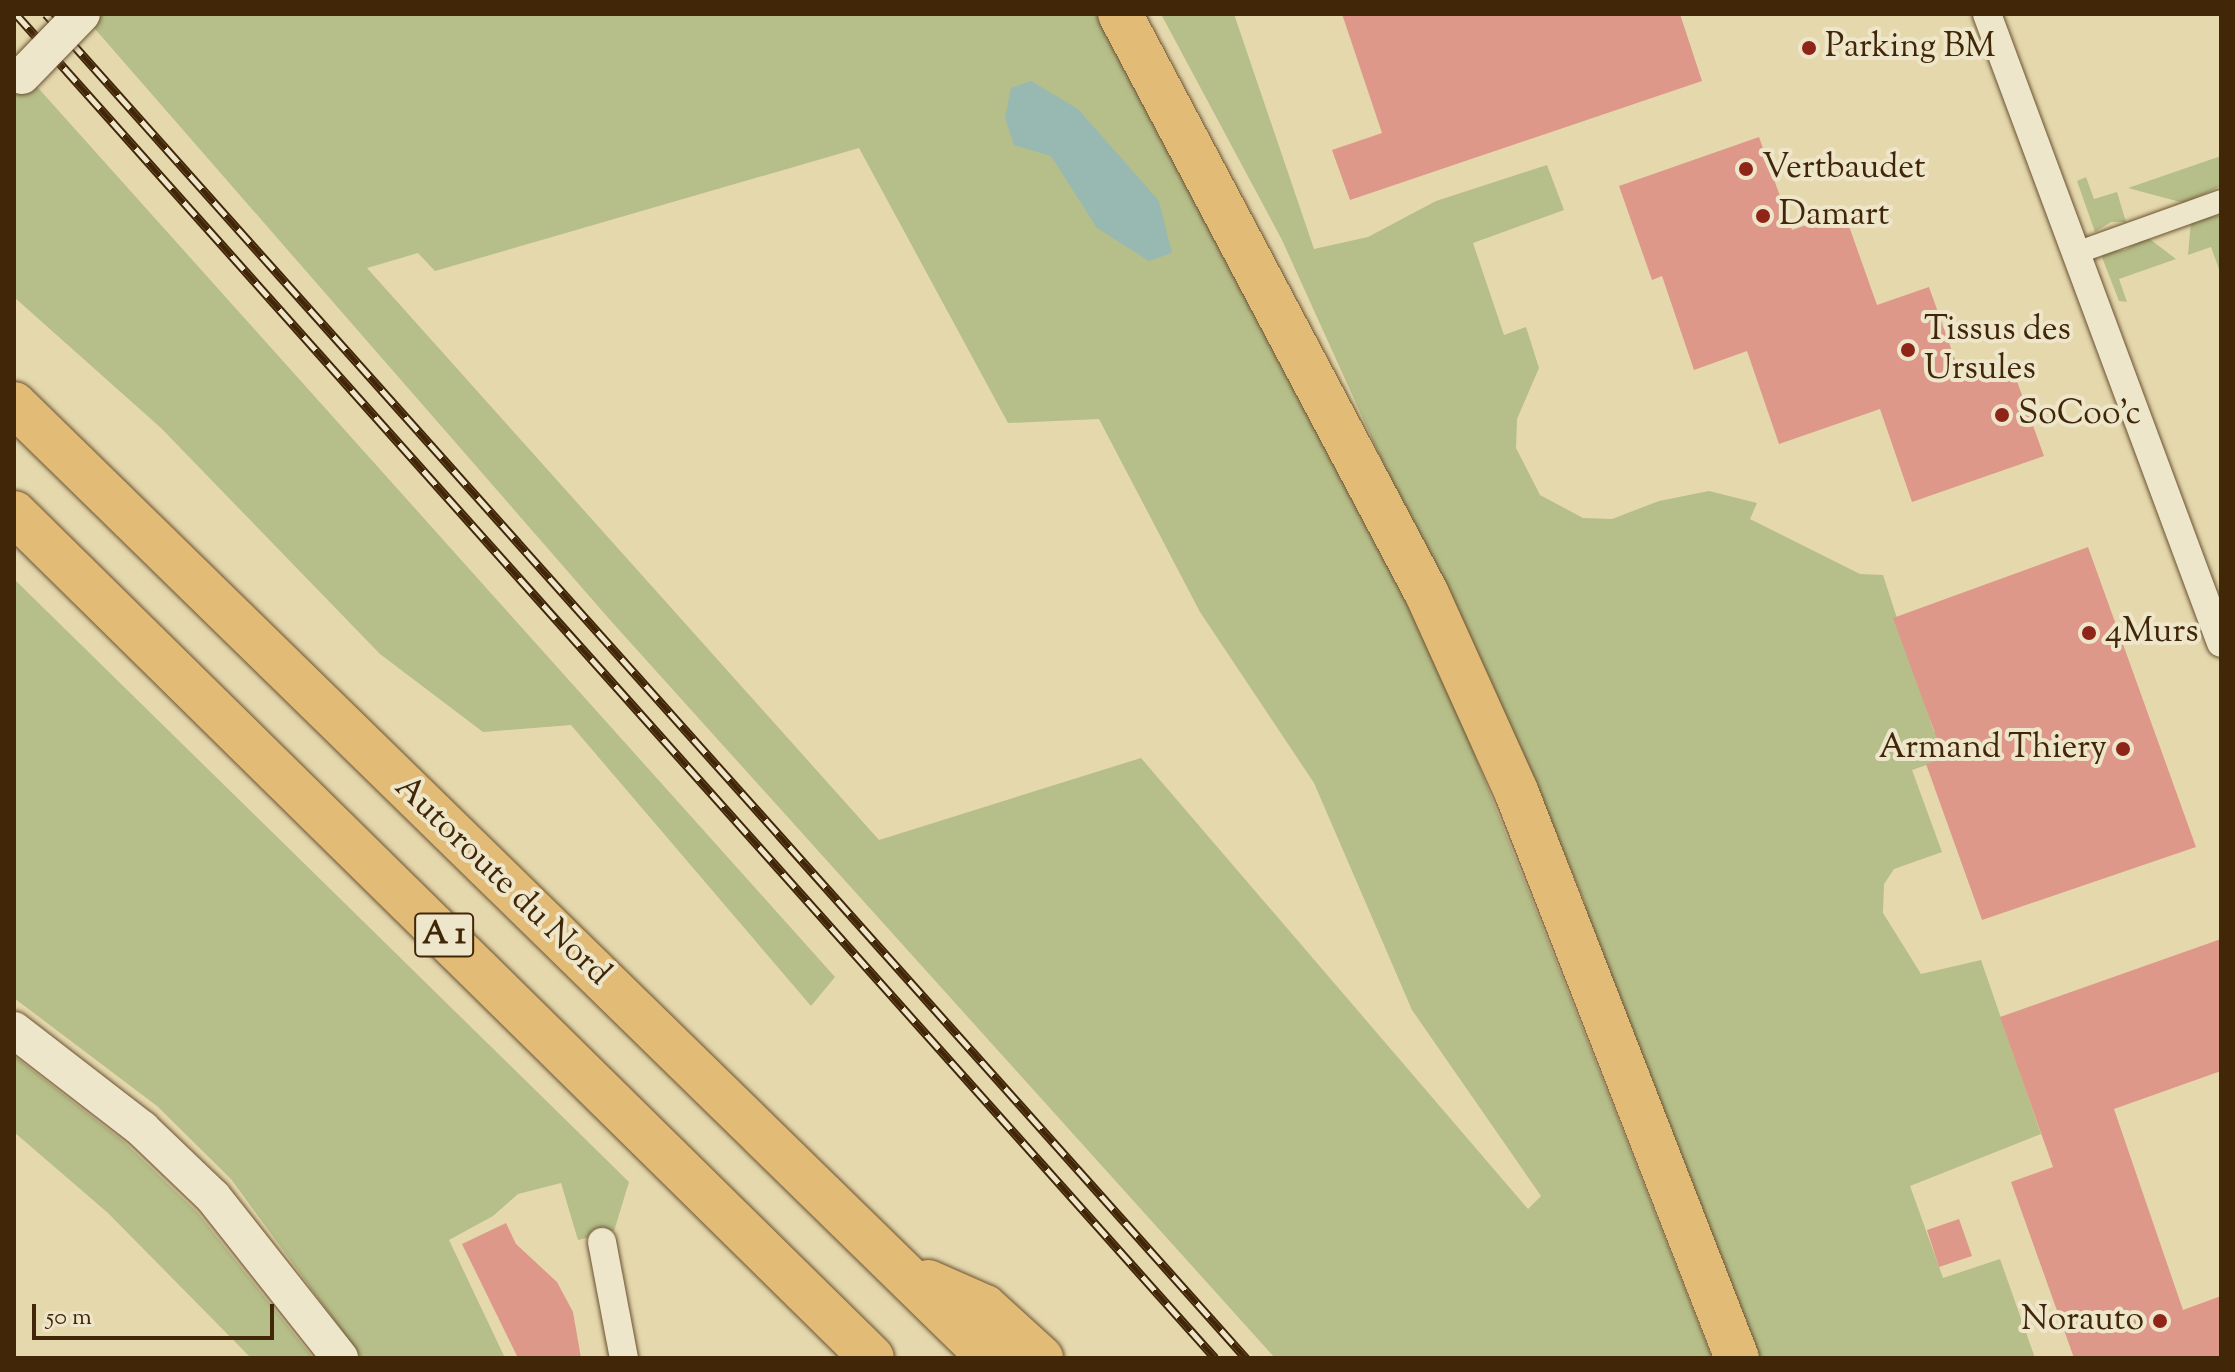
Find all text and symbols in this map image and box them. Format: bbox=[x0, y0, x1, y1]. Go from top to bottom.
place label: Parking BM bbox=[1825, 28, 1995, 68]
marker: Parking BM bbox=[1800, 39, 1818, 57]
place label: Vertbaudet bbox=[1762, 149, 1926, 189]
marker: Vertbaudet bbox=[1737, 160, 1755, 178]
place label: Damart bbox=[1779, 196, 1889, 236]
marker: Damart bbox=[1754, 207, 1772, 225]
place label: Tissus des Ursules bbox=[1924, 310, 2071, 390]
marker: Tissus des Ursules bbox=[1899, 341, 1917, 359]
place label: SoCoo'c bbox=[2018, 395, 2141, 435]
marker: SoCoo'c bbox=[1993, 406, 2011, 424]
place label: 4Murs bbox=[2105, 613, 2199, 653]
marker: 4Murs bbox=[2080, 624, 2098, 642]
place label: Armand Thiery bbox=[1878, 729, 2107, 769]
marker: Armand Thiery bbox=[2114, 740, 2132, 758]
street label: Autoroute du Nord bbox=[385, 767, 619, 995]
road number: A 1 bbox=[414, 907, 474, 963]
scale bar bbox=[36, 1288, 278, 1338]
text: 50 m bbox=[46, 1301, 92, 1335]
place label: Norauto bbox=[2021, 1301, 2144, 1341]
marker: Norauto bbox=[2151, 1312, 2169, 1330]

